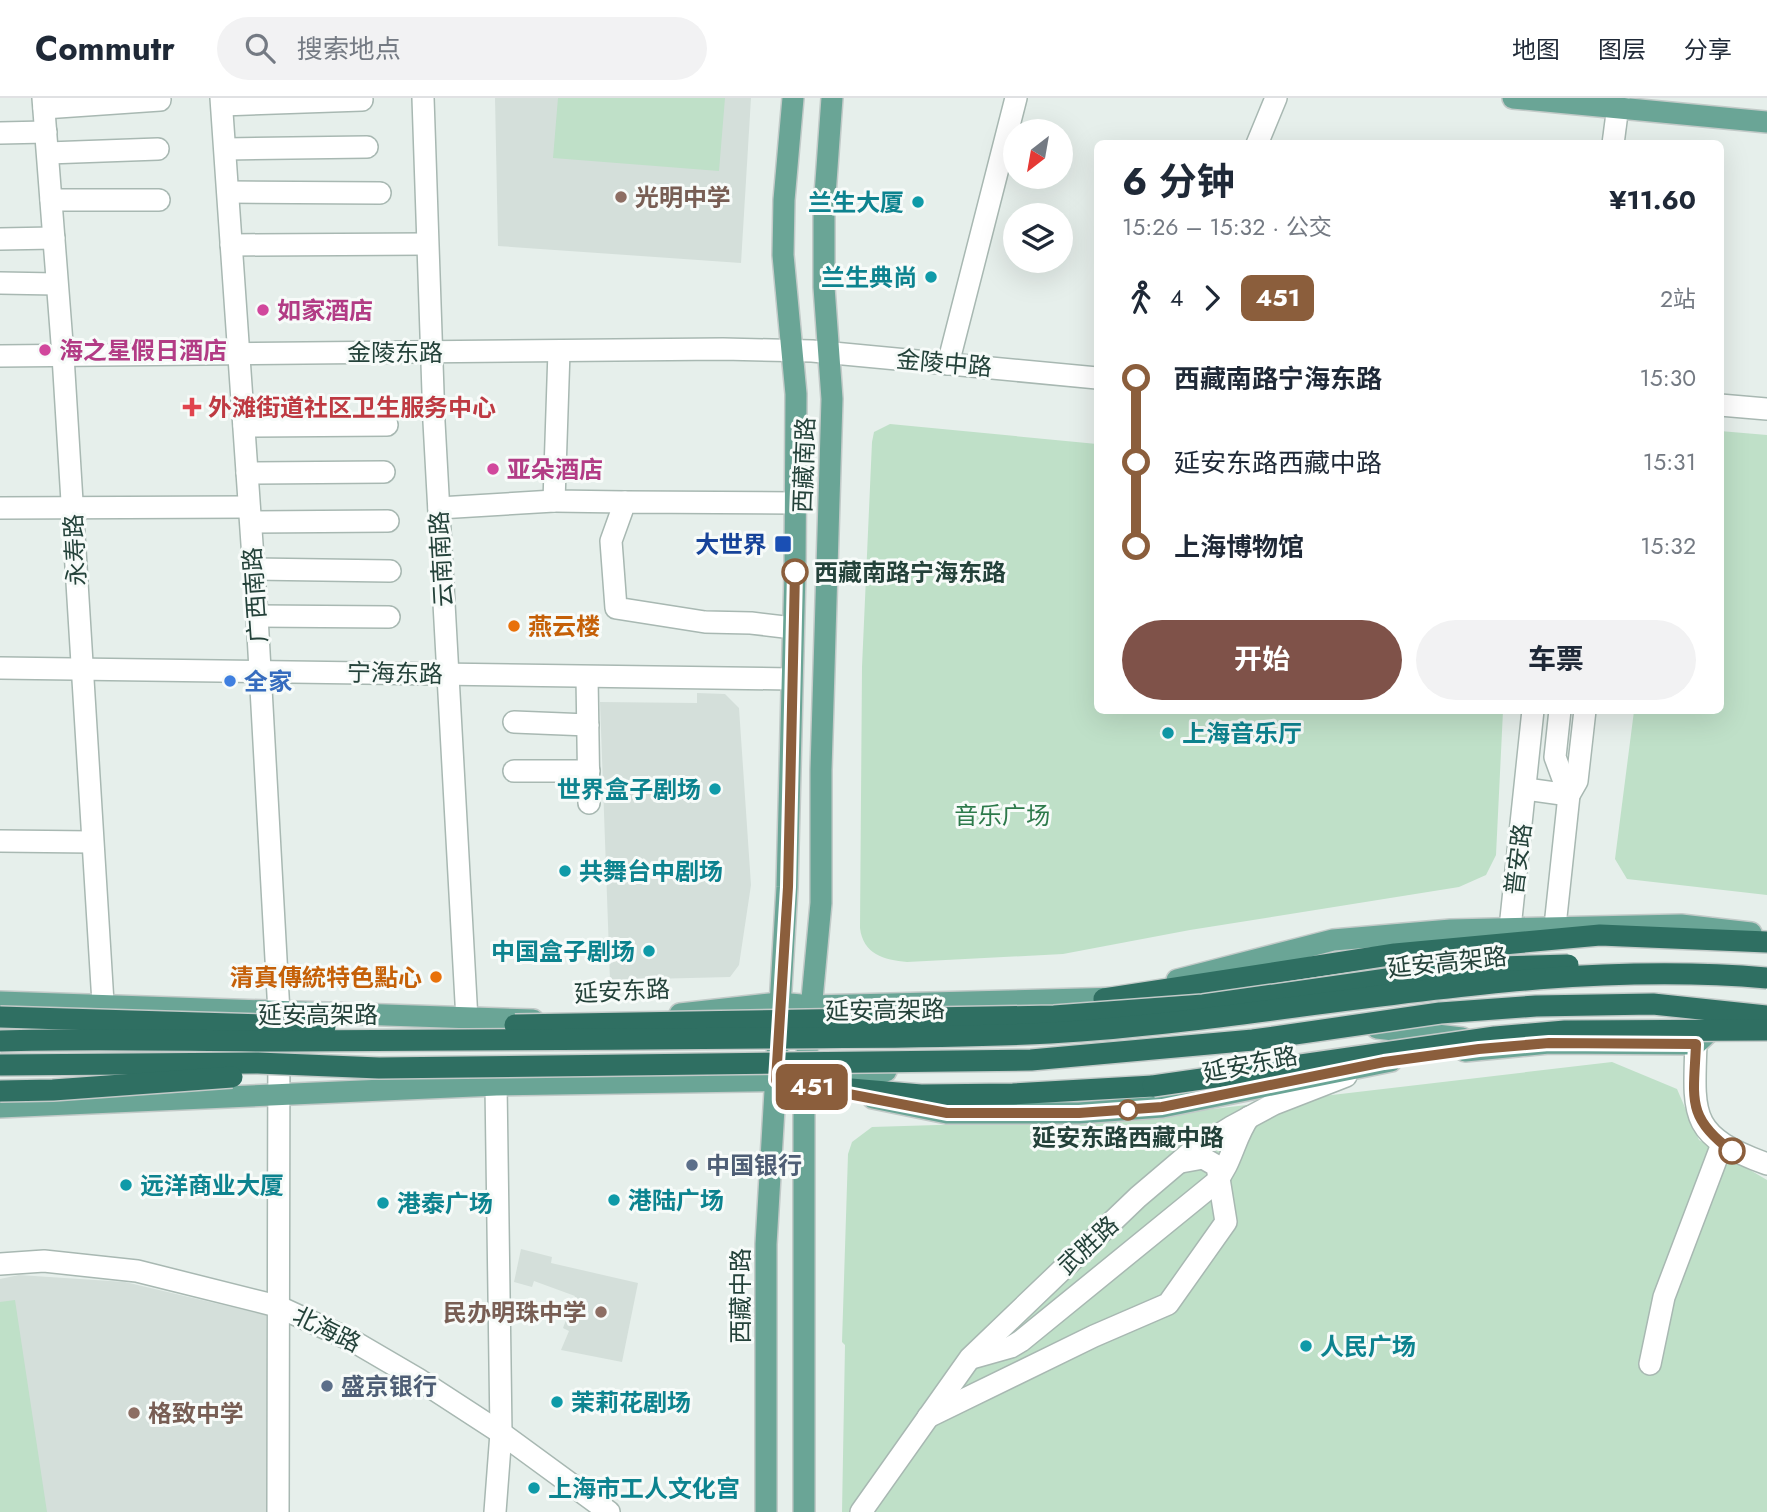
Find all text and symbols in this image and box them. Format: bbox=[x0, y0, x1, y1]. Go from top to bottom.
search box bbox=[217, 17, 707, 80]
text: Commutr bbox=[35, 25, 175, 72]
icon: search bbox=[241, 29, 279, 67]
text: 搜索地点 bbox=[297, 30, 401, 68]
text: 地图 bbox=[1512, 32, 1560, 67]
text: 图层 bbox=[1598, 32, 1646, 67]
text: 分享 bbox=[1684, 32, 1732, 67]
north arrow bbox=[1003, 119, 1073, 189]
map controls bbox=[1003, 119, 1073, 273]
text: 6 分钟 bbox=[1122, 154, 1235, 209]
place label: 光明中学 bbox=[635, 180, 731, 215]
text: ¥11.60 bbox=[1609, 181, 1696, 219]
place label: 兰生大厦 bbox=[808, 185, 904, 220]
marker: 光明中学 bbox=[613, 189, 629, 205]
marker: 兰生大厦 bbox=[910, 194, 926, 210]
button: layers bbox=[1003, 203, 1073, 273]
text: 15:26 – 15:32 · 公交 bbox=[1122, 210, 1332, 244]
place label: 兰生典尚 bbox=[821, 260, 917, 295]
marker: 兰生典尚 bbox=[923, 269, 939, 285]
icon: walk bbox=[1122, 279, 1160, 317]
icon: forward bbox=[1193, 279, 1231, 317]
text: 451 bbox=[1255, 280, 1300, 315]
text: 4 bbox=[1170, 281, 1183, 315]
text: 2站 bbox=[1660, 282, 1696, 316]
place label: 如家酒店 bbox=[277, 293, 373, 328]
marker: 如家酒店 bbox=[255, 302, 271, 318]
place label: 海之星假日酒店 bbox=[59, 333, 227, 368]
street label: 金陵东路 bbox=[347, 335, 443, 370]
street label: 金陵中路 bbox=[895, 341, 993, 385]
marker: 海之星假日酒店 bbox=[37, 342, 53, 358]
text: 西藏南路宁海东路 bbox=[1174, 360, 1382, 398]
text: 15:30 bbox=[1639, 361, 1696, 395]
place label: 外滩街道社区卫生服务中心 bbox=[208, 390, 496, 425]
marker: 外滩街道社区卫生服务中心 bbox=[182, 397, 202, 417]
street label: 西藏南路 bbox=[785, 416, 823, 514]
text: 延安东路西藏中路 bbox=[1174, 444, 1382, 482]
text: 15:31 bbox=[1643, 445, 1696, 479]
place label: 亚朵酒店 bbox=[507, 452, 603, 487]
marker: 亚朵酒店 bbox=[485, 461, 501, 477]
street label: 云南南路 bbox=[421, 510, 461, 608]
street label: 永寿路 bbox=[56, 513, 94, 587]
place label: 大世界 bbox=[695, 527, 767, 562]
text: 上海博物馆 bbox=[1174, 528, 1304, 566]
text: 15:32 bbox=[1640, 529, 1696, 563]
marker: 大世界 bbox=[773, 534, 793, 554]
street label: 广西南路 bbox=[234, 546, 276, 644]
place label: 西藏南路宁海东路 bbox=[814, 555, 1006, 590]
marker: 西藏南路宁海东路 bbox=[782, 559, 808, 585]
place label: 燕云楼 bbox=[528, 609, 600, 644]
marker: 燕云楼 bbox=[506, 618, 522, 634]
button: 开始 bbox=[1122, 620, 1402, 700]
button: 车票 bbox=[1416, 620, 1696, 700]
street label: 宁海东路 bbox=[347, 655, 443, 691]
place label: 全家 bbox=[244, 664, 292, 699]
marker: 全家 bbox=[222, 673, 238, 689]
place label: 上海音乐厅 bbox=[1182, 716, 1302, 751]
marker: 上海音乐厅 bbox=[1160, 725, 1176, 741]
place label: 世界盒子剧场 bbox=[557, 772, 701, 807]
marker: 世界盒子剧场 bbox=[707, 781, 723, 797]
park label: 音乐广场 bbox=[954, 798, 1050, 833]
street label: 普安路 bbox=[1496, 821, 1540, 897]
place label: 共舞台中剧场 bbox=[579, 854, 723, 889]
marker: 共舞台中剧场 bbox=[557, 863, 573, 879]
place label: 中国盒子剧场 bbox=[491, 934, 635, 969]
street label: 延安高架路 bbox=[1385, 938, 1509, 986]
marker: 中国盒子剧场 bbox=[641, 943, 657, 959]
place label: 清真傳統特色點心 bbox=[230, 960, 422, 995]
marker: 清真傳統特色點心 bbox=[428, 969, 444, 985]
street label: 延安东路 bbox=[573, 971, 671, 1011]
street label: 延安高架路 bbox=[825, 991, 945, 1029]
street label: 延安高架路 bbox=[258, 997, 378, 1032]
street label: 延安东路 bbox=[1200, 1038, 1300, 1090]
line badge: 451 bbox=[772, 1064, 852, 1110]
text: 451 bbox=[790, 1069, 834, 1104]
marker: 延安东路西藏中路 bbox=[1118, 1100, 1138, 1120]
place label: 延安东路西藏中路 bbox=[1032, 1120, 1224, 1155]
unlabelled marker bbox=[1719, 1138, 1745, 1164]
place label: 中国银行 bbox=[706, 1148, 802, 1183]
marker: 中国银行 bbox=[684, 1157, 700, 1173]
place label: 远洋商业大厦 bbox=[140, 1168, 284, 1203]
marker: 远洋商业大厦 bbox=[118, 1177, 134, 1193]
place label: 港陆广场 bbox=[628, 1183, 724, 1218]
place label: 港泰广场 bbox=[397, 1186, 493, 1221]
marker: 港陆广场 bbox=[606, 1192, 622, 1208]
marker: 港泰广场 bbox=[375, 1195, 391, 1211]
street label: 武胜路 bbox=[1050, 1208, 1126, 1282]
street label: 西藏中路 bbox=[723, 1248, 758, 1344]
place label: 民办明珠中学 bbox=[443, 1295, 587, 1330]
street label: 北海路 bbox=[287, 1297, 367, 1361]
marker: 民办明珠中学 bbox=[593, 1304, 609, 1320]
place label: 人民广场 bbox=[1320, 1329, 1416, 1364]
marker: 人民广场 bbox=[1298, 1338, 1314, 1354]
place label: 盛京银行 bbox=[341, 1369, 437, 1404]
marker: 盛京银行 bbox=[319, 1378, 335, 1394]
place label: 茉莉花剧场 bbox=[571, 1385, 691, 1420]
marker: 茉莉花剧场 bbox=[549, 1394, 565, 1410]
place label: 格致中学 bbox=[148, 1396, 244, 1431]
marker: 格致中学 bbox=[126, 1405, 142, 1421]
place label: 上海市工人文化宫 bbox=[548, 1471, 740, 1506]
marker: 上海市工人文化宫 bbox=[526, 1480, 542, 1496]

